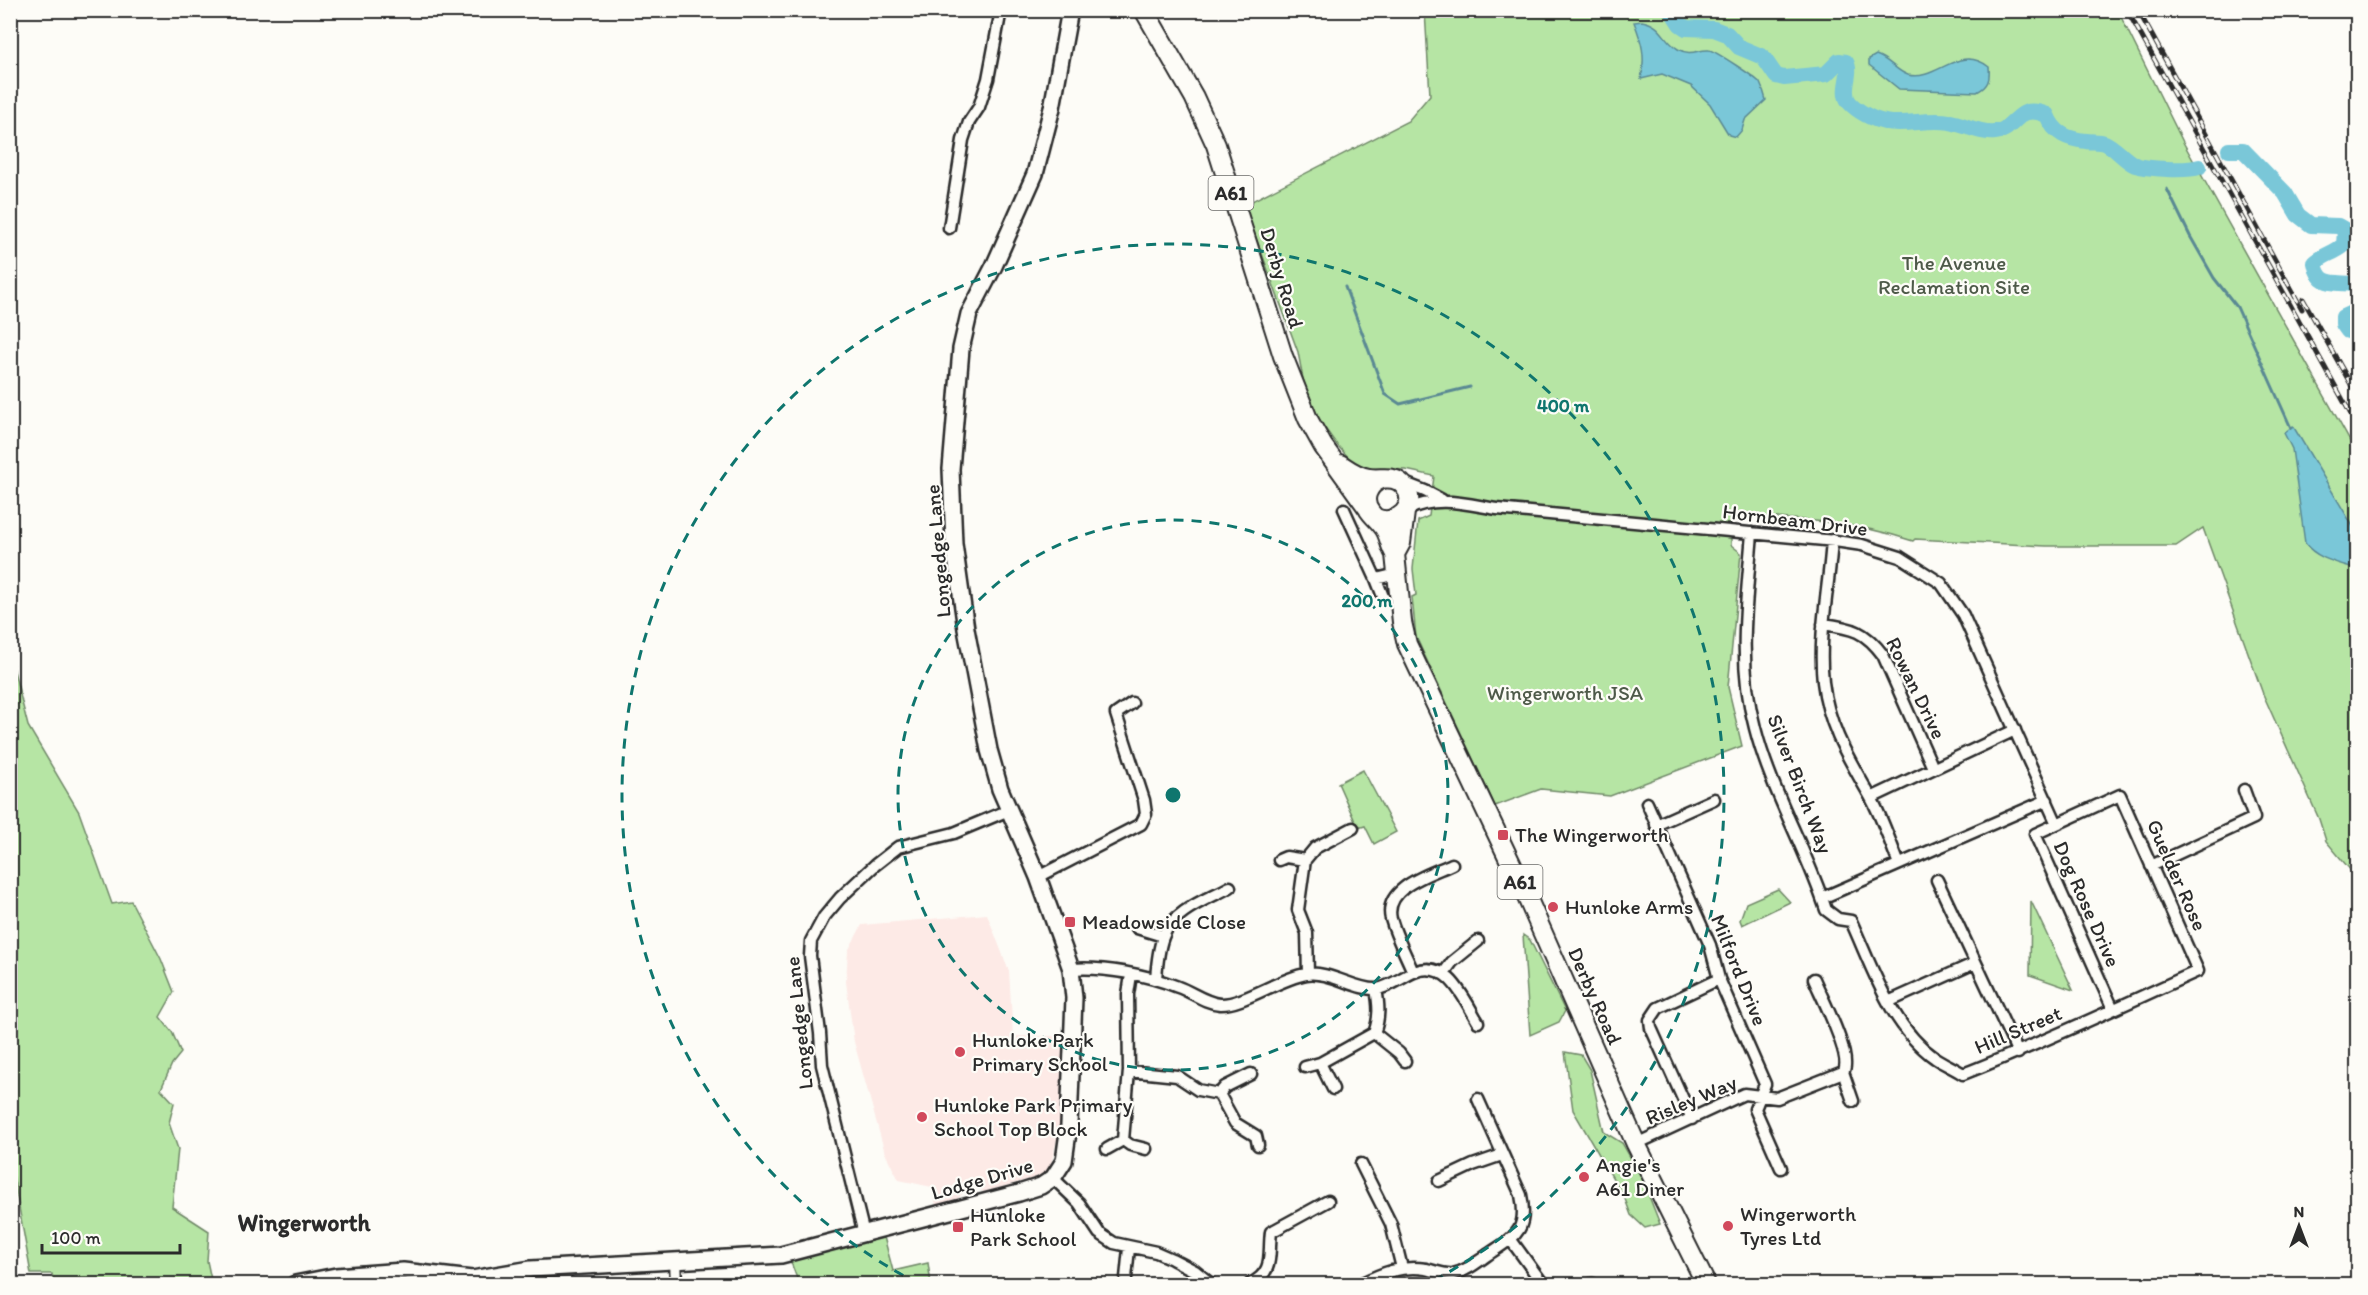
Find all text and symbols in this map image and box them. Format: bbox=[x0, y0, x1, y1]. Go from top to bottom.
road number: A61 bbox=[1208, 176, 1254, 210]
street label: Derby Road bbox=[1255, 224, 1310, 332]
park label: The Avenue Reclamation Site bbox=[1878, 250, 2030, 299]
text: 400 m bbox=[1537, 395, 1590, 417]
street label: Longedge Lane bbox=[919, 483, 956, 619]
street label: Hornbeam Drive bbox=[1721, 498, 1869, 541]
text: 200 m bbox=[1342, 590, 1393, 612]
street label: Rowan Drive bbox=[1881, 633, 1952, 743]
park label: Wingerworth JSA bbox=[1487, 680, 1644, 705]
street label: Silver Birch Way bbox=[1762, 711, 1839, 857]
centre of rings bbox=[1163, 785, 1183, 805]
street label: Guelder Rose bbox=[2142, 815, 2213, 934]
place label: The Wingerworth bbox=[1515, 822, 1669, 847]
marker: The Wingerworth bbox=[1496, 828, 1510, 842]
street label: Dog Rose Drive bbox=[2049, 837, 2126, 971]
road number: A61 bbox=[1498, 865, 1543, 899]
place label: Hunloke Arms bbox=[1565, 894, 1693, 919]
marker: Hunloke Arms bbox=[1546, 900, 1560, 914]
place label: Meadowside Close bbox=[1082, 909, 1246, 934]
street label: Milford Drive bbox=[1706, 910, 1773, 1029]
marker: Meadowside Close bbox=[1063, 915, 1077, 929]
street label: Derby Road bbox=[1563, 943, 1628, 1049]
street label: Longedge Lane bbox=[779, 955, 818, 1091]
street label: Hill Street bbox=[1970, 1000, 2065, 1059]
place label: Hunloke Park Primary School bbox=[972, 1027, 1108, 1076]
marker: Hunloke Park Primary School bbox=[953, 1045, 967, 1059]
street label: Risley Way bbox=[1641, 1069, 1740, 1130]
place label: Hunloke Park Primary School Top Block bbox=[934, 1092, 1133, 1141]
marker: Hunloke Park Primary School Top Block bbox=[915, 1110, 929, 1124]
street label: Lodge Drive bbox=[928, 1152, 1036, 1205]
place label: Angie's A61 Diner bbox=[1596, 1152, 1684, 1201]
marker: Angie's A61 Diner bbox=[1577, 1170, 1591, 1184]
north arrow bbox=[2269, 1196, 2329, 1256]
place label: Wingerworth Tyres Ltd bbox=[1740, 1201, 1857, 1250]
place label: Hunloke Park School bbox=[970, 1202, 1076, 1251]
text: N bbox=[2294, 1202, 2304, 1221]
district label: Wingerworth bbox=[238, 1208, 372, 1238]
scale bar bbox=[42, 1217, 180, 1255]
marker: Wingerworth Tyres Ltd bbox=[1721, 1219, 1735, 1233]
marker: Hunloke Park School bbox=[951, 1220, 965, 1234]
text: 100 m bbox=[51, 1227, 101, 1249]

